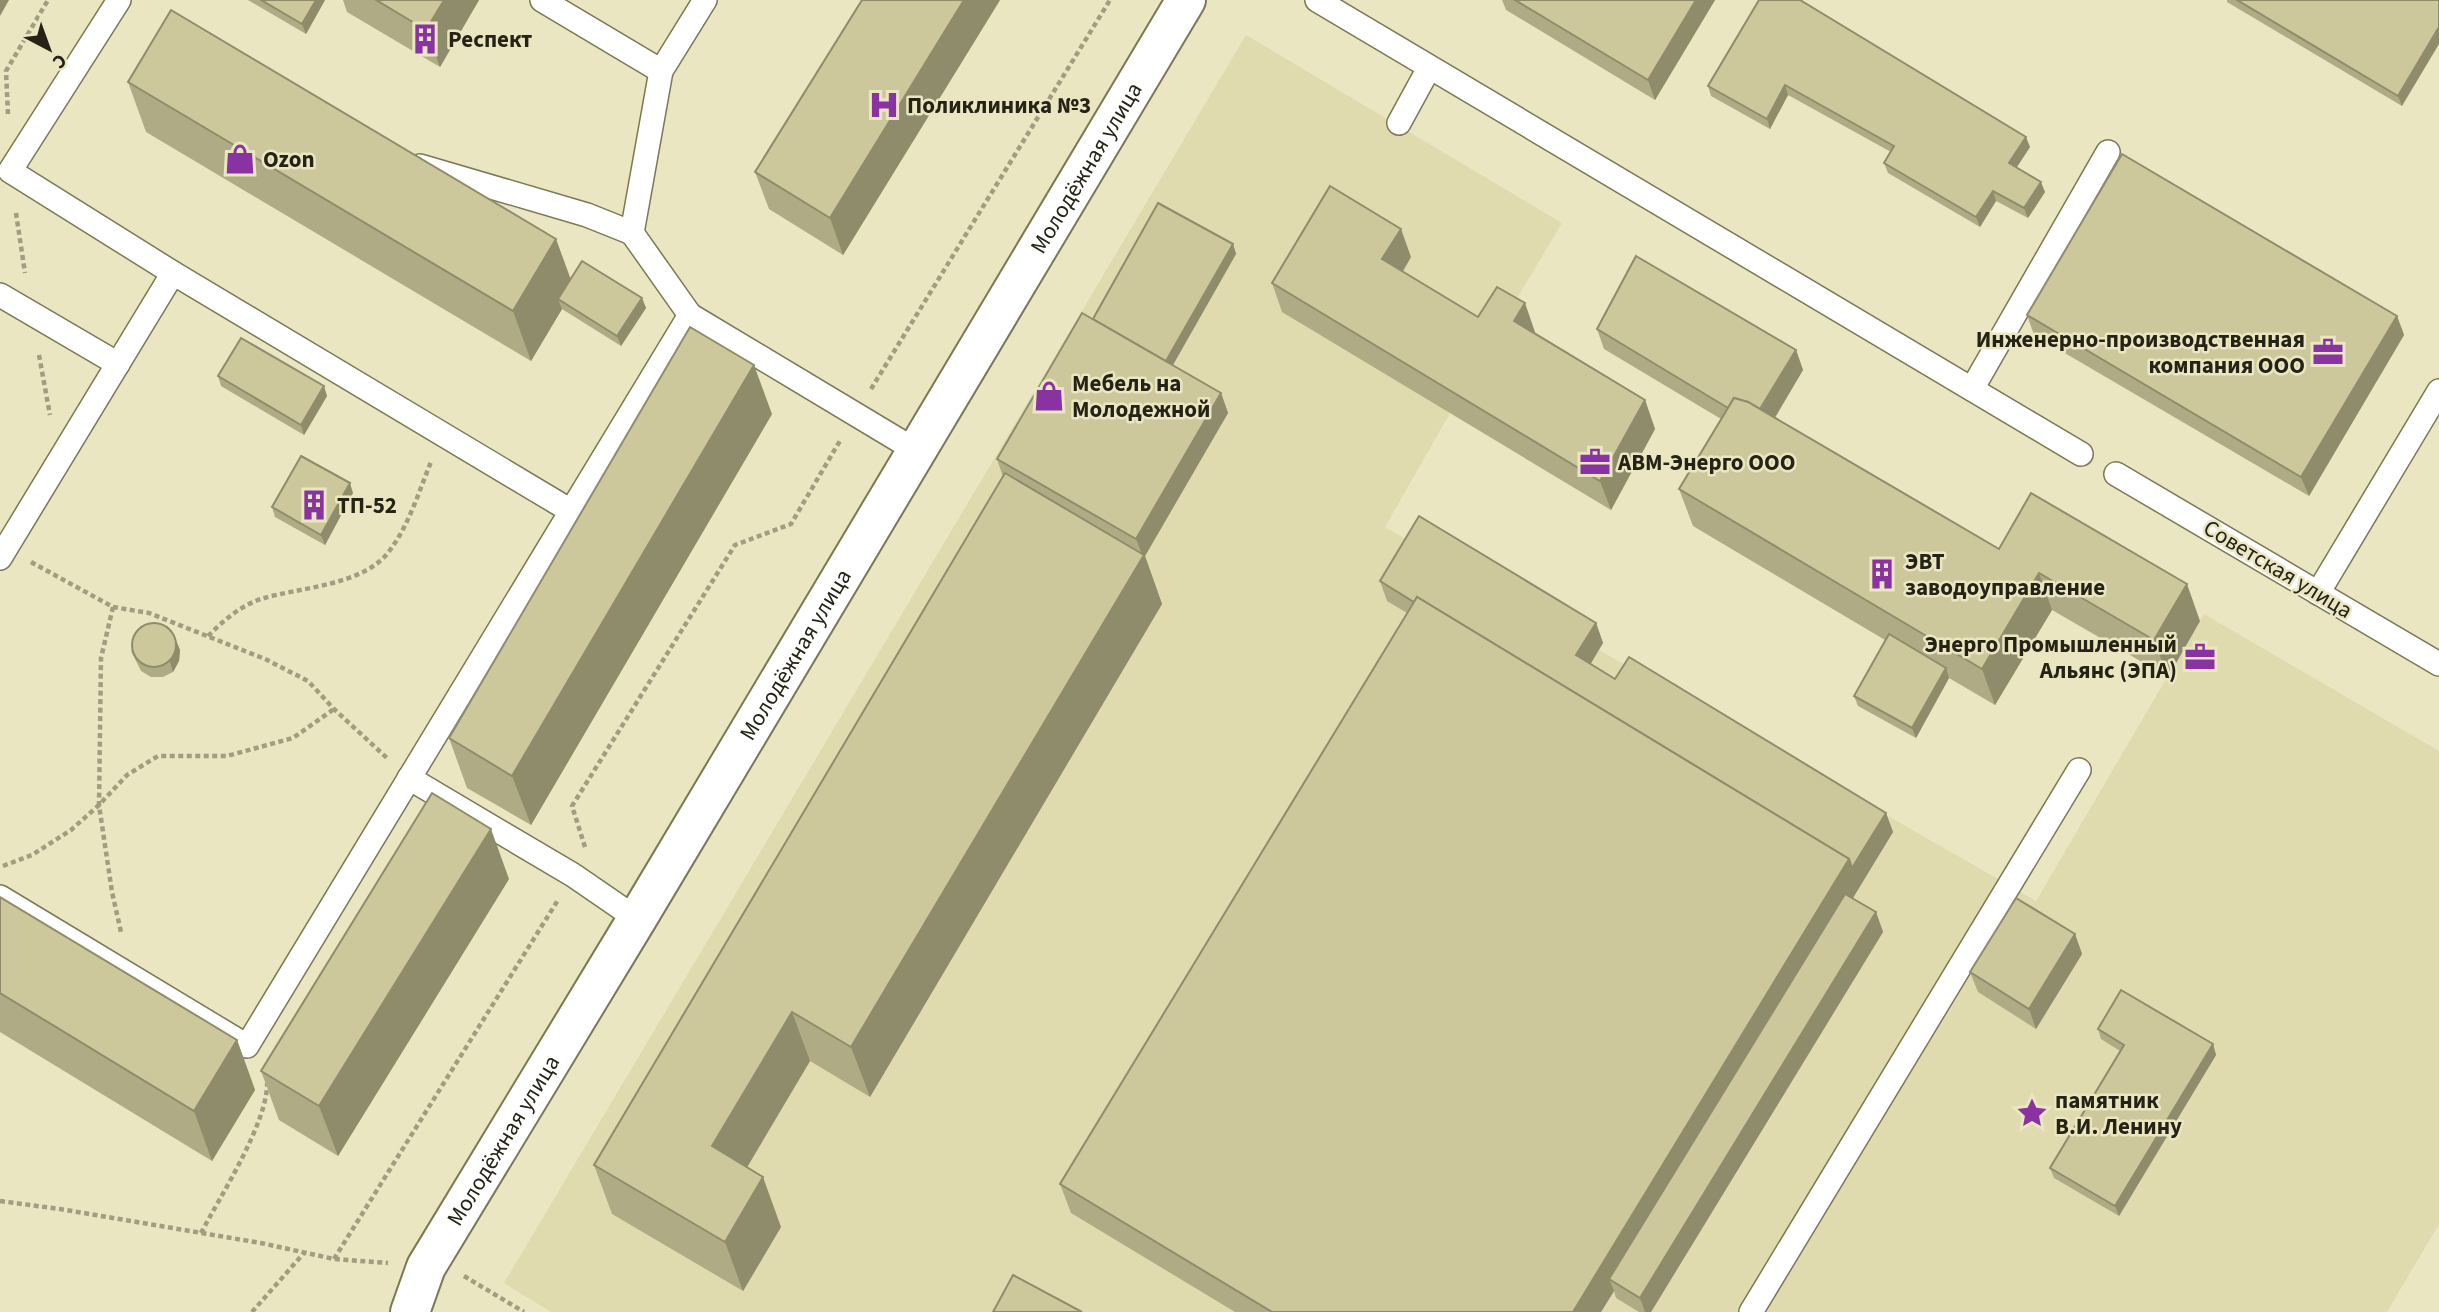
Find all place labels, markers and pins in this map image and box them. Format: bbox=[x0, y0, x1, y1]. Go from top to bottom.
building icon: Респект bbox=[408, 22, 442, 56]
place label: Респект bbox=[448, 23, 532, 56]
hospital icon: Поликлиника №3 bbox=[867, 88, 901, 122]
place label: Поликлиника №3 bbox=[907, 89, 1091, 122]
shop icon: Ozon bbox=[223, 142, 257, 176]
place label: Ozon bbox=[263, 143, 315, 176]
place label: Инженерно-производственная компания ООО bbox=[1976, 323, 2305, 382]
office icon: Инженерно-производственная компания ООО bbox=[2311, 335, 2345, 369]
place label: Мебель на Молодежной bbox=[1072, 367, 1211, 426]
shop icon: Мебель на Молодежной bbox=[1032, 379, 1066, 413]
office icon: АВМ-Энерго ООО bbox=[1578, 445, 1612, 479]
place label: АВМ-Энерго ООО bbox=[1617, 446, 1795, 479]
building icon: ТП-52 bbox=[297, 488, 331, 522]
place label: ТП-52 bbox=[337, 489, 397, 522]
place label: ЭВТ заводоуправление bbox=[1905, 545, 2105, 604]
building icon: ЭВТ заводоуправление bbox=[1865, 557, 1899, 591]
place label: Энерго Промышленный Альянс (ЭПА) bbox=[1924, 628, 2177, 687]
office icon: Энерго Промышленный Альянс (ЭПА) bbox=[2183, 640, 2217, 674]
place label: памятник В.И. Ленину bbox=[2055, 1084, 2182, 1143]
place icon: памятник В.И. Ленину bbox=[2015, 1096, 2049, 1130]

